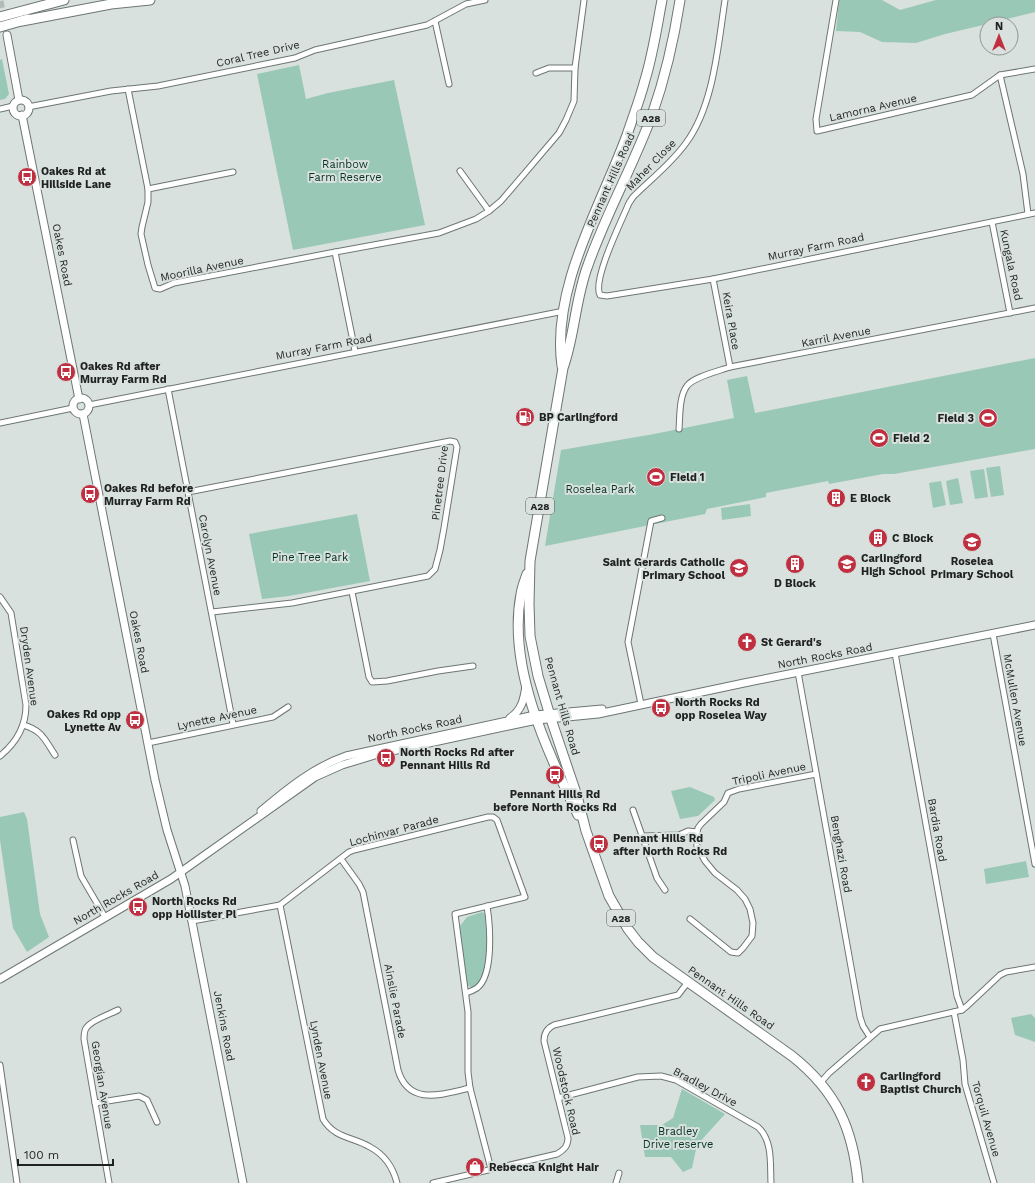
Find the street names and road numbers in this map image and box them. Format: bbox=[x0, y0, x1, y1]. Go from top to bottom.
street label: Coral Tree Drive bbox=[215, 38, 301, 70]
street label: Lamorna Avenue bbox=[828, 92, 918, 124]
road number: A28 bbox=[637, 110, 665, 126]
street label: Pennant Hills Road bbox=[584, 131, 638, 229]
street label: Maher Close bbox=[623, 137, 679, 193]
street label: Oakes Road bbox=[50, 223, 74, 287]
street label: Kungala Road bbox=[997, 228, 1025, 302]
street label: Murray Farm Road bbox=[767, 230, 865, 264]
street label: Moorilla Avenue bbox=[159, 254, 245, 284]
street label: Keira Place bbox=[719, 291, 743, 351]
street label: Karril Avenue bbox=[800, 324, 872, 350]
street label: Murray Farm Road bbox=[275, 331, 373, 363]
street label: Pinetree Drive bbox=[429, 445, 451, 521]
road number: A28 bbox=[526, 498, 554, 514]
street label: Carolyn Avenue bbox=[196, 513, 224, 597]
street label: Oakes Road bbox=[127, 610, 151, 674]
street label: Dryden Avenue bbox=[17, 625, 41, 707]
street label: North Rocks Road bbox=[776, 640, 874, 672]
street label: McMullen Avenue bbox=[1000, 653, 1030, 747]
street label: Pennant Hills Road bbox=[542, 655, 582, 757]
street label: Lynette Avenue bbox=[176, 703, 258, 733]
street label: North Rocks Road bbox=[367, 713, 463, 745]
street label: Tripoli Avenue bbox=[731, 760, 807, 788]
street label: Bardia Road bbox=[925, 797, 949, 863]
street label: Lochinvar Parade bbox=[348, 813, 440, 849]
street label: Benghazi Road bbox=[828, 814, 854, 894]
street label: North Rocks Road bbox=[71, 868, 161, 928]
road number: A28 bbox=[607, 910, 635, 926]
street label: Ainslie Parade bbox=[381, 962, 409, 1040]
street label: Pennant Hills Road bbox=[685, 963, 777, 1033]
street label: Jenkins Road bbox=[211, 990, 237, 1062]
street label: Lynden Avenue bbox=[307, 1019, 335, 1101]
street label: Georgian Avenue bbox=[89, 1040, 115, 1130]
street label: Woodstock Road bbox=[550, 1046, 582, 1136]
street label: Bradley Drive bbox=[671, 1065, 739, 1109]
street label: Torquil Avenue bbox=[969, 1080, 1003, 1158]

